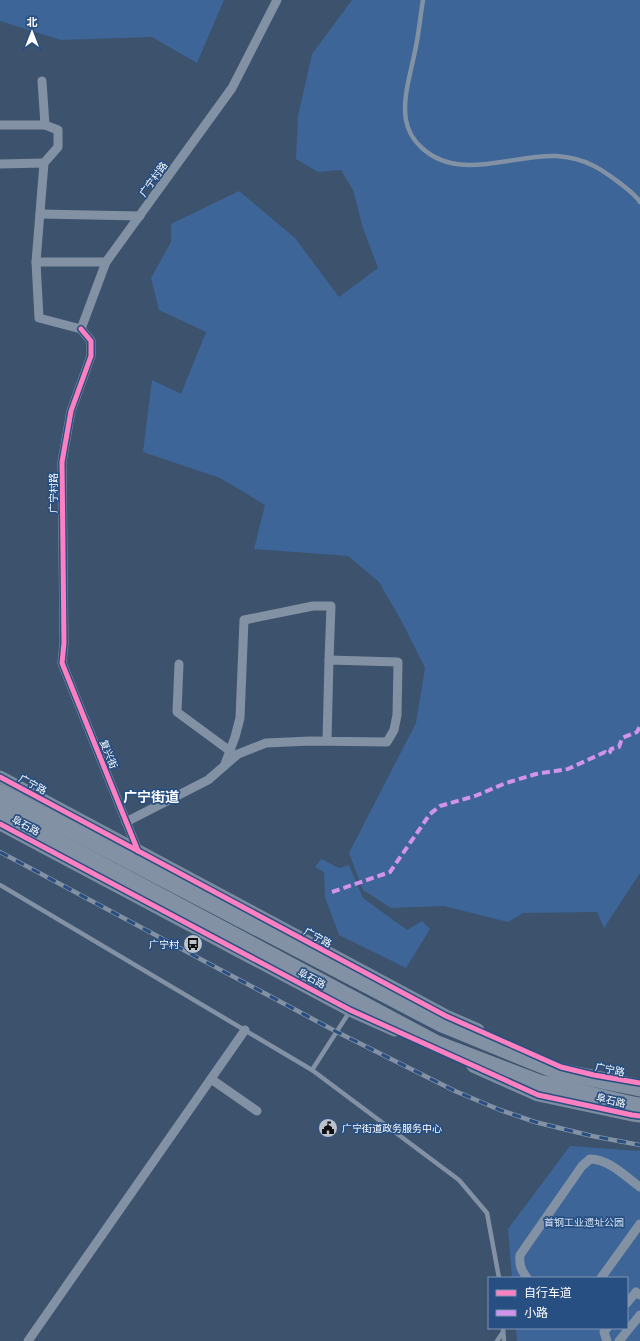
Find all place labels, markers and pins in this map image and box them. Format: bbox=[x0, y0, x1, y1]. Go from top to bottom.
bus stop icon: 广宁村 bbox=[182, 933, 204, 955]
place label: 广宁村 bbox=[149, 938, 179, 950]
public building icon: 广宁街道政务服务中心 bbox=[317, 1117, 339, 1139]
place label: 广宁街道政务服务中心 bbox=[342, 1122, 442, 1134]

